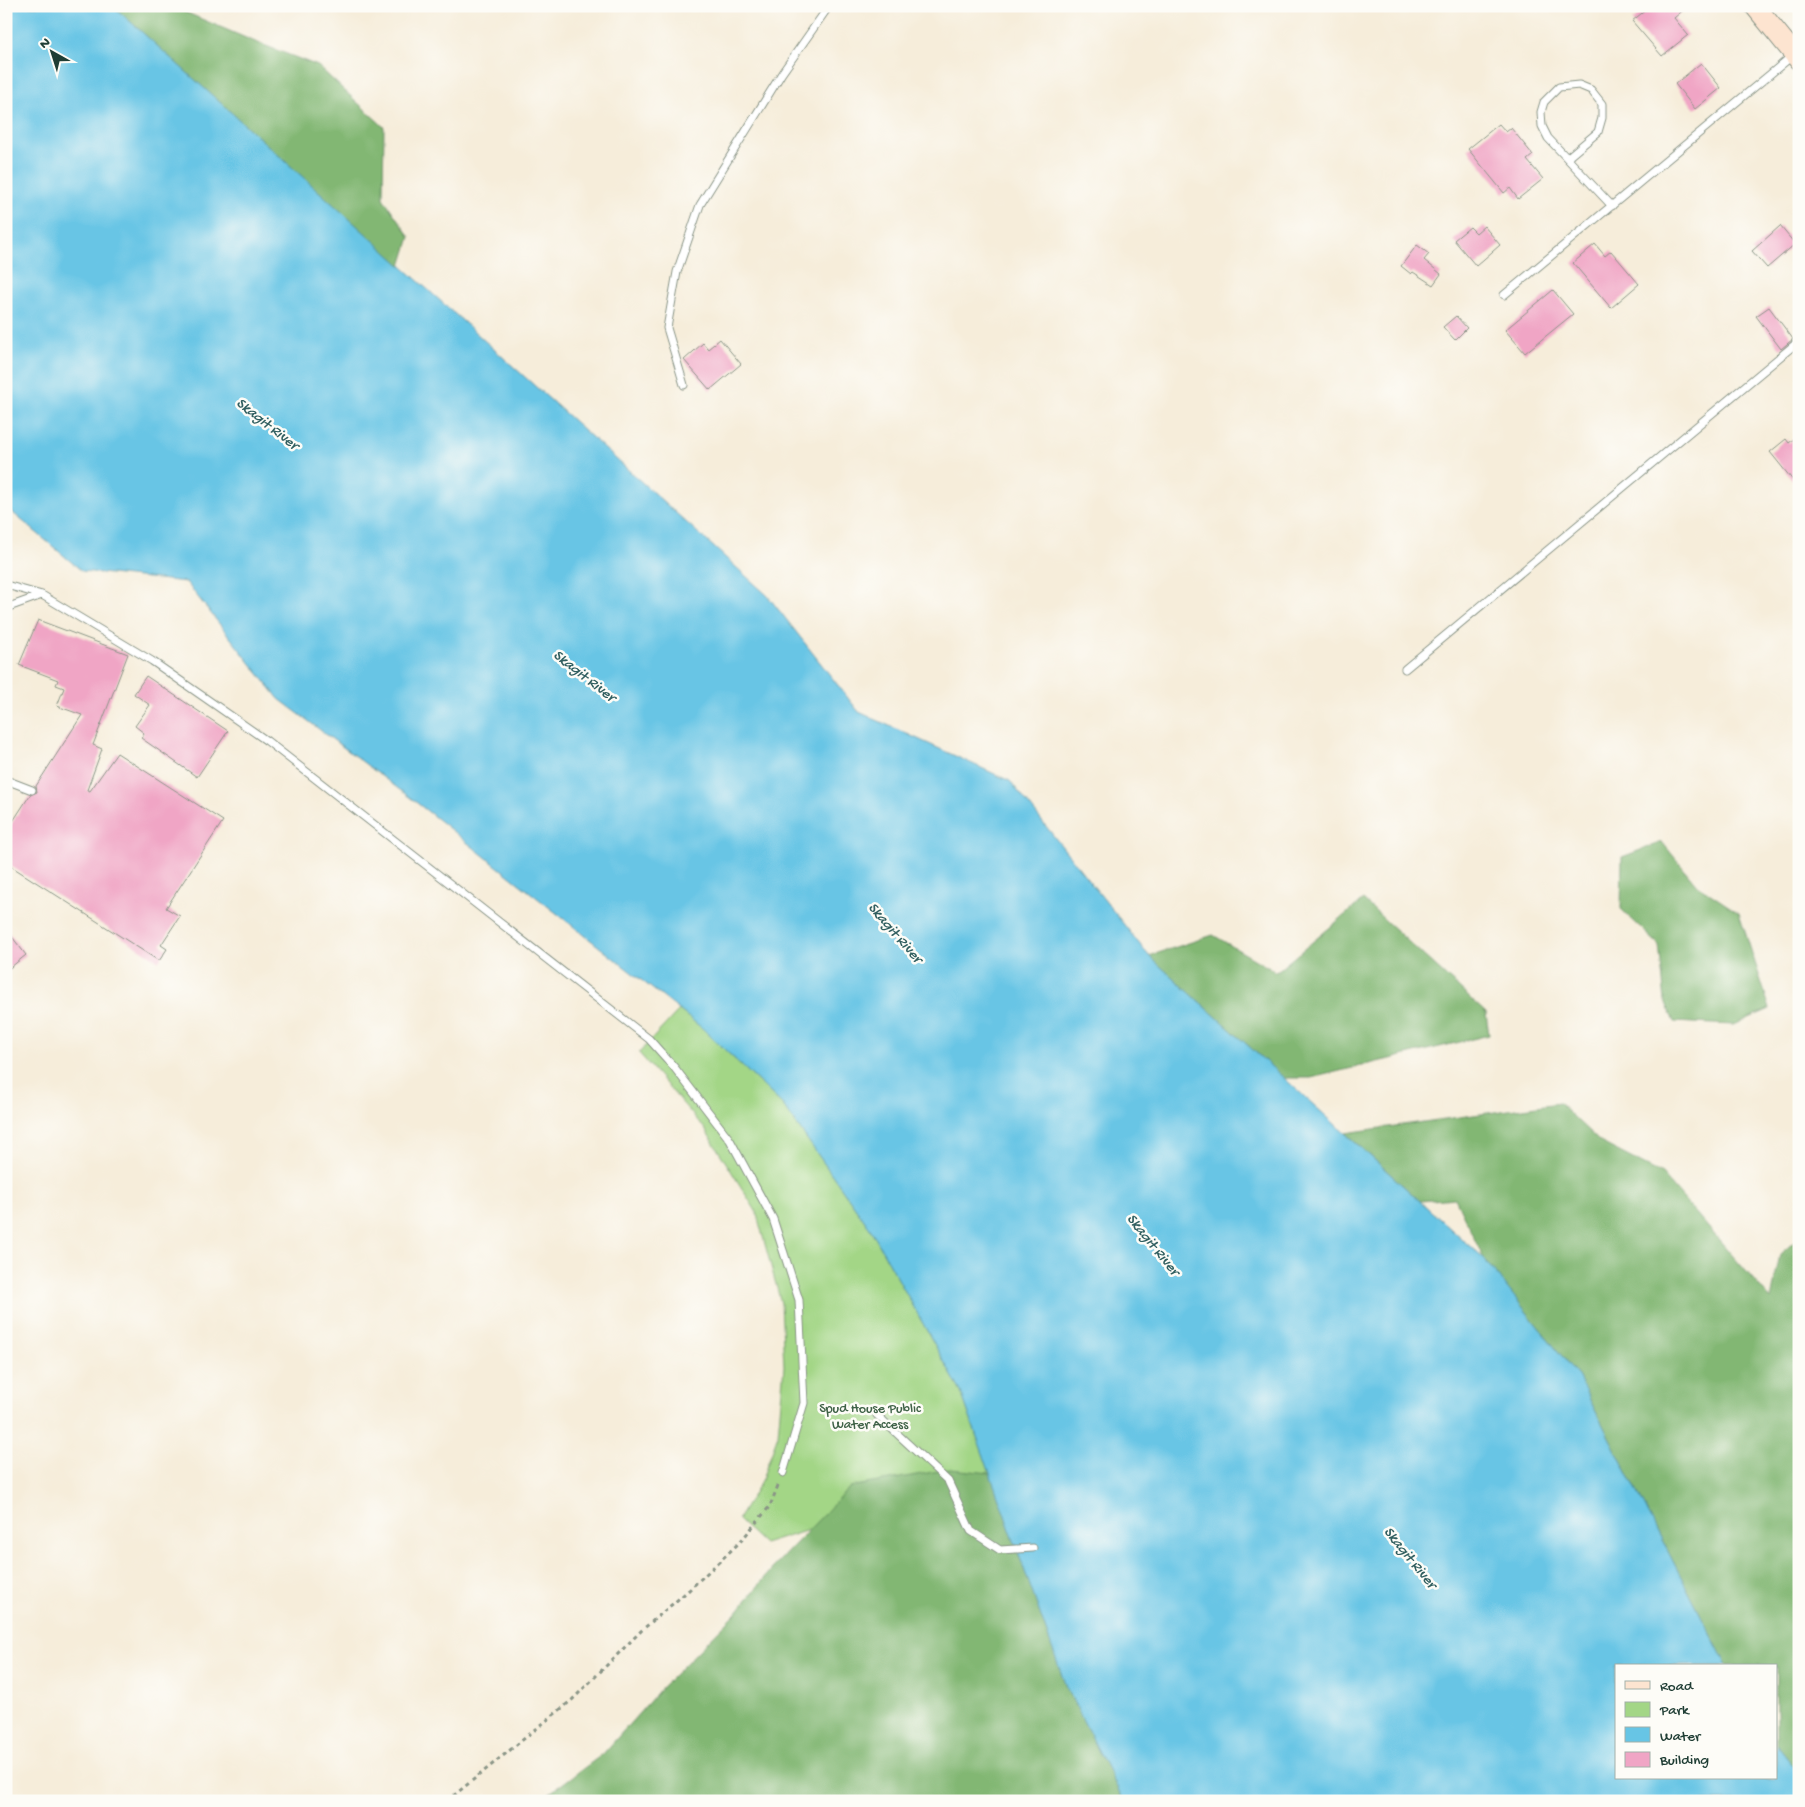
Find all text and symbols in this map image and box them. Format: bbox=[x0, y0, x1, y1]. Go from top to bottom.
north arrow bbox=[28, 28, 78, 78]
text: N bbox=[36, 34, 54, 53]
water label: Skagit River bbox=[232, 395, 304, 456]
water label: Skagit River bbox=[549, 647, 621, 708]
water label: Skagit River bbox=[863, 899, 927, 969]
water label: Skagit River bbox=[1122, 1211, 1184, 1282]
park label: Spud House Public Water Access bbox=[819, 1401, 922, 1434]
water label: Skagit River bbox=[1379, 1524, 1441, 1595]
legend bbox=[1615, 1664, 1778, 1780]
text: Road bbox=[1660, 1678, 1694, 1696]
text: Park bbox=[1659, 1702, 1690, 1720]
text: Water bbox=[1660, 1728, 1702, 1746]
text: Building bbox=[1659, 1752, 1709, 1770]

